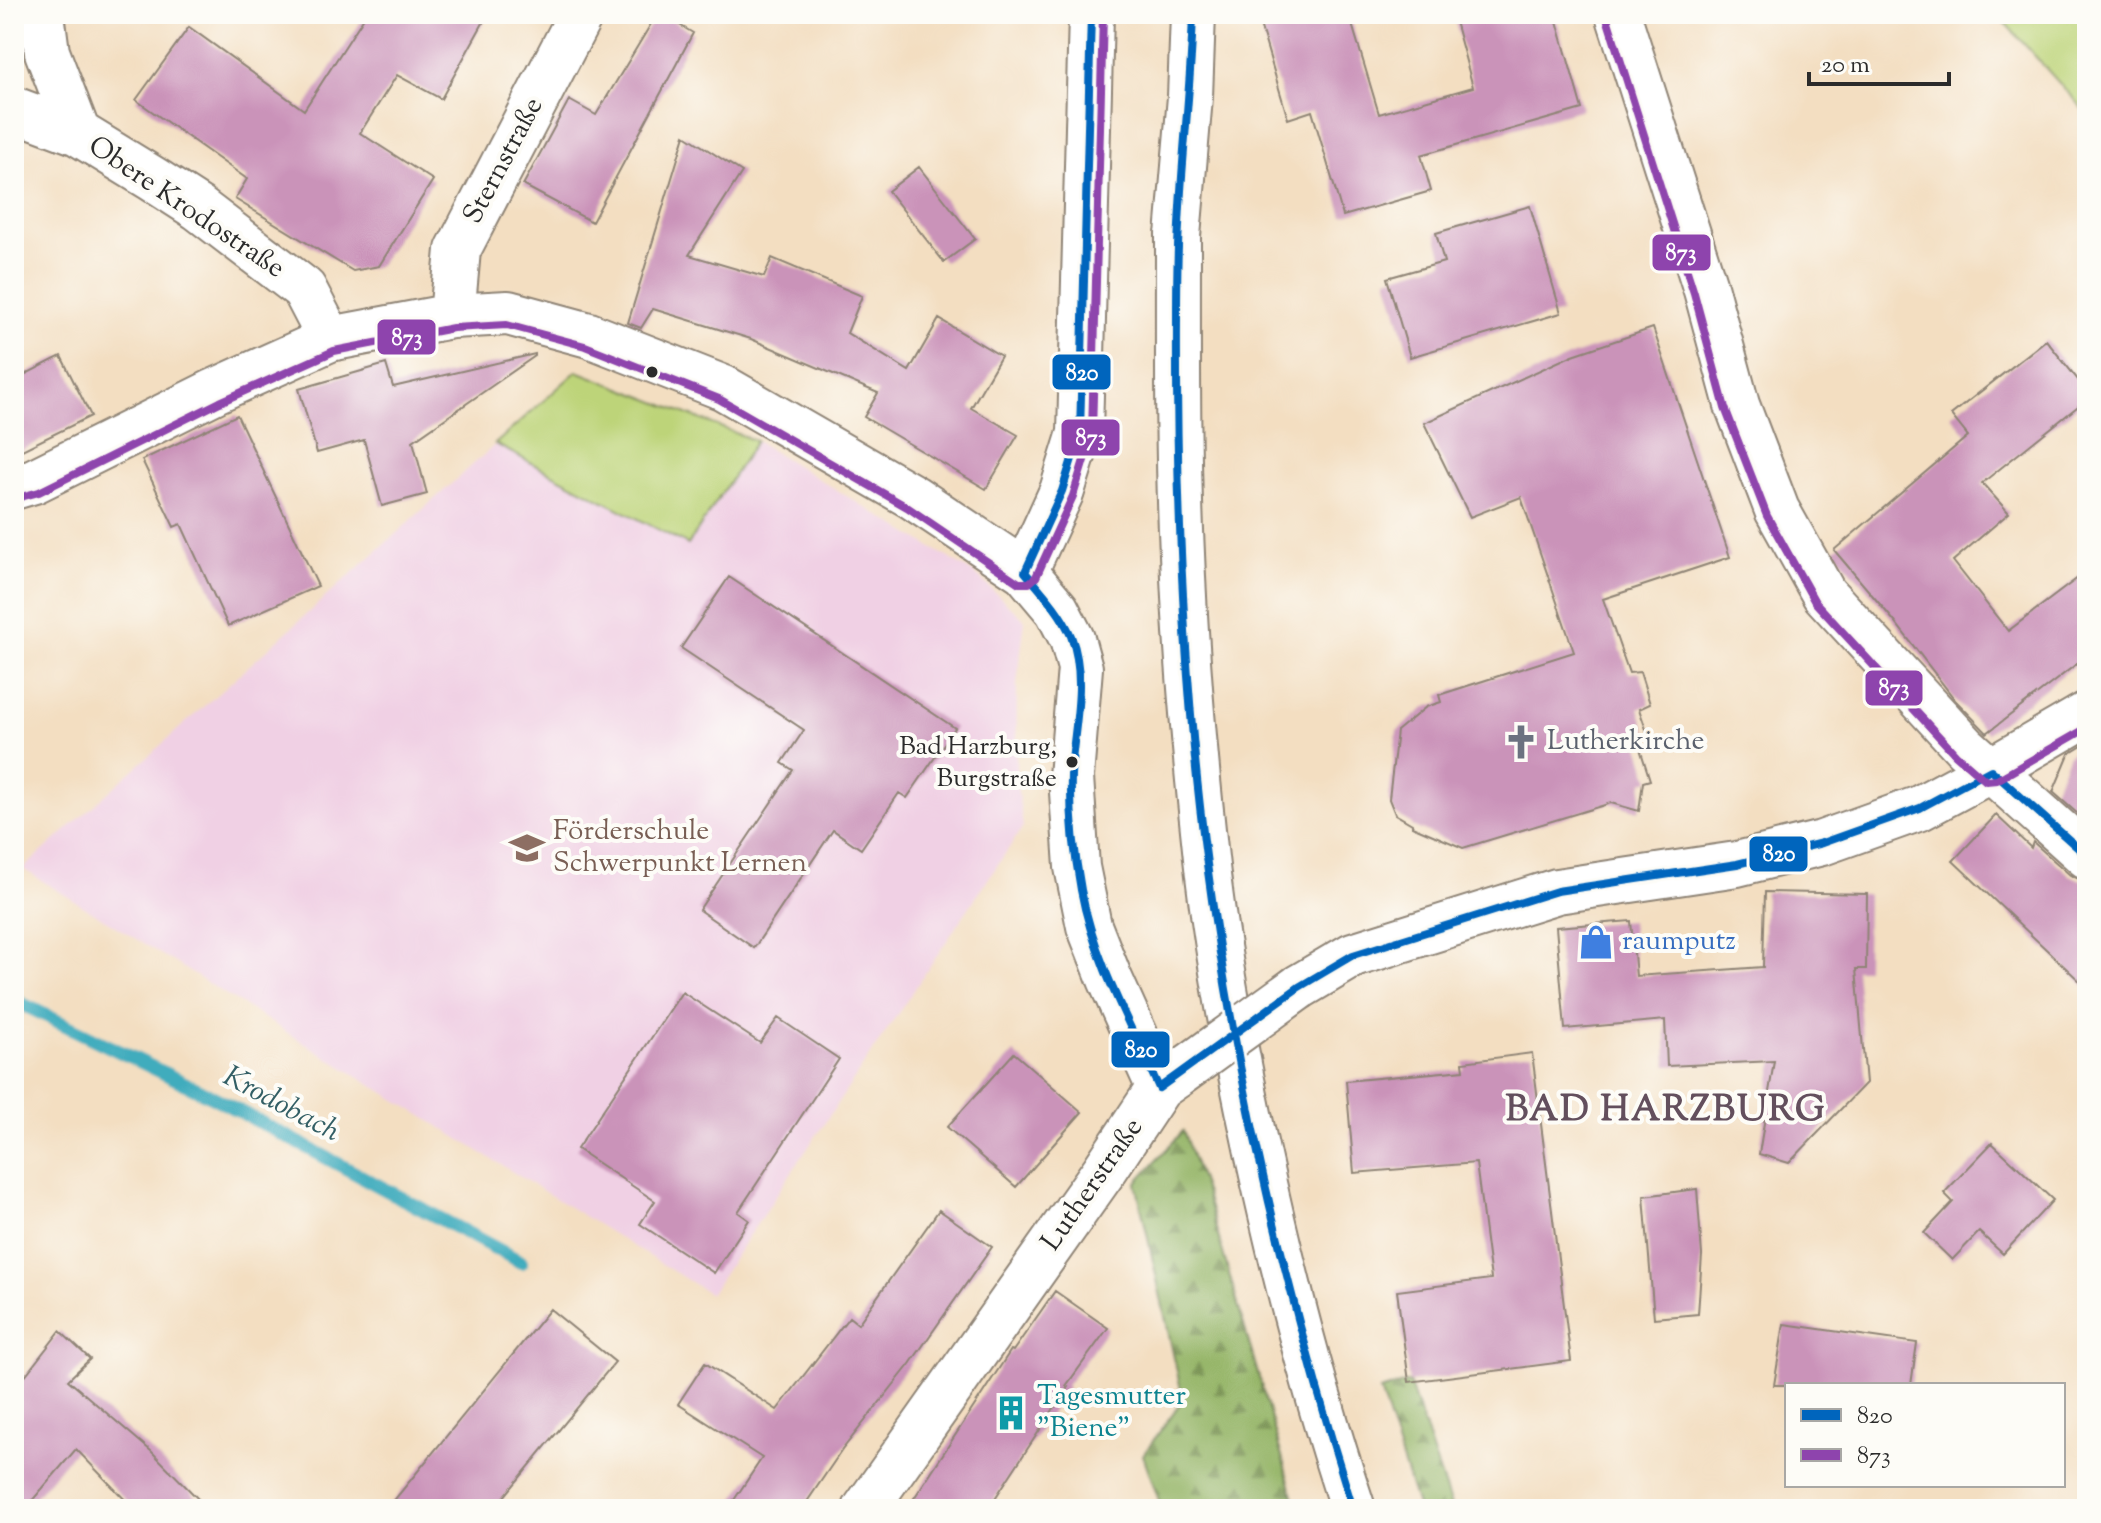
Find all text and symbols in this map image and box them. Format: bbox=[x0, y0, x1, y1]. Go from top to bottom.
scale bar bbox=[1809, 36, 1949, 86]
text: 20 m bbox=[1821, 49, 1870, 83]
street label: Sternstraße bbox=[454, 91, 554, 231]
street label: Obere Krodostraße bbox=[80, 127, 292, 289]
line badge: 873 bbox=[1651, 233, 1712, 272]
text: 873 bbox=[1666, 239, 1697, 271]
line badge: 873 bbox=[376, 318, 437, 356]
text: 873 bbox=[392, 324, 423, 356]
line badge: 820 bbox=[1051, 353, 1112, 391]
text: 820 bbox=[1066, 359, 1099, 391]
unlabelled marker bbox=[644, 364, 660, 380]
line badge: 873 bbox=[1060, 418, 1121, 457]
text: 873 bbox=[1076, 424, 1107, 456]
line badge: 873 bbox=[1864, 669, 1924, 707]
text: 873 bbox=[1879, 674, 1910, 706]
place label: Lutherkirche bbox=[1547, 722, 1704, 762]
church icon: Lutherkirche bbox=[1502, 723, 1540, 761]
place label: Bad Harzburg, Burgstraße bbox=[899, 729, 1057, 798]
marker: Bad Harzburg, Burgstraße bbox=[1064, 754, 1080, 770]
place label: Förderschule Schwerpunkt Lernen bbox=[553, 812, 807, 884]
school or university icon: Förderschule Schwerpunkt Lernen bbox=[508, 829, 546, 867]
line badge: 820 bbox=[1748, 835, 1809, 873]
text: 820 bbox=[1763, 840, 1796, 872]
place label: raumputz bbox=[1622, 922, 1736, 962]
shop icon: raumputz bbox=[1577, 923, 1615, 961]
line badge: 820 bbox=[1110, 1030, 1171, 1069]
text: 820 bbox=[1125, 1036, 1158, 1068]
water label: Krodobach bbox=[215, 1056, 347, 1154]
district label: BAD HARZBURG bbox=[1505, 1085, 1827, 1137]
street label: Lutherstraße bbox=[1032, 1110, 1154, 1260]
place label: Tagesmutter "Biene" bbox=[1037, 1377, 1187, 1449]
legend bbox=[1785, 1383, 2065, 1487]
building icon: Tagesmutter "Biene" bbox=[992, 1394, 1030, 1432]
text: 820 bbox=[1857, 1400, 1893, 1434]
text: 873 bbox=[1857, 1440, 1891, 1474]

